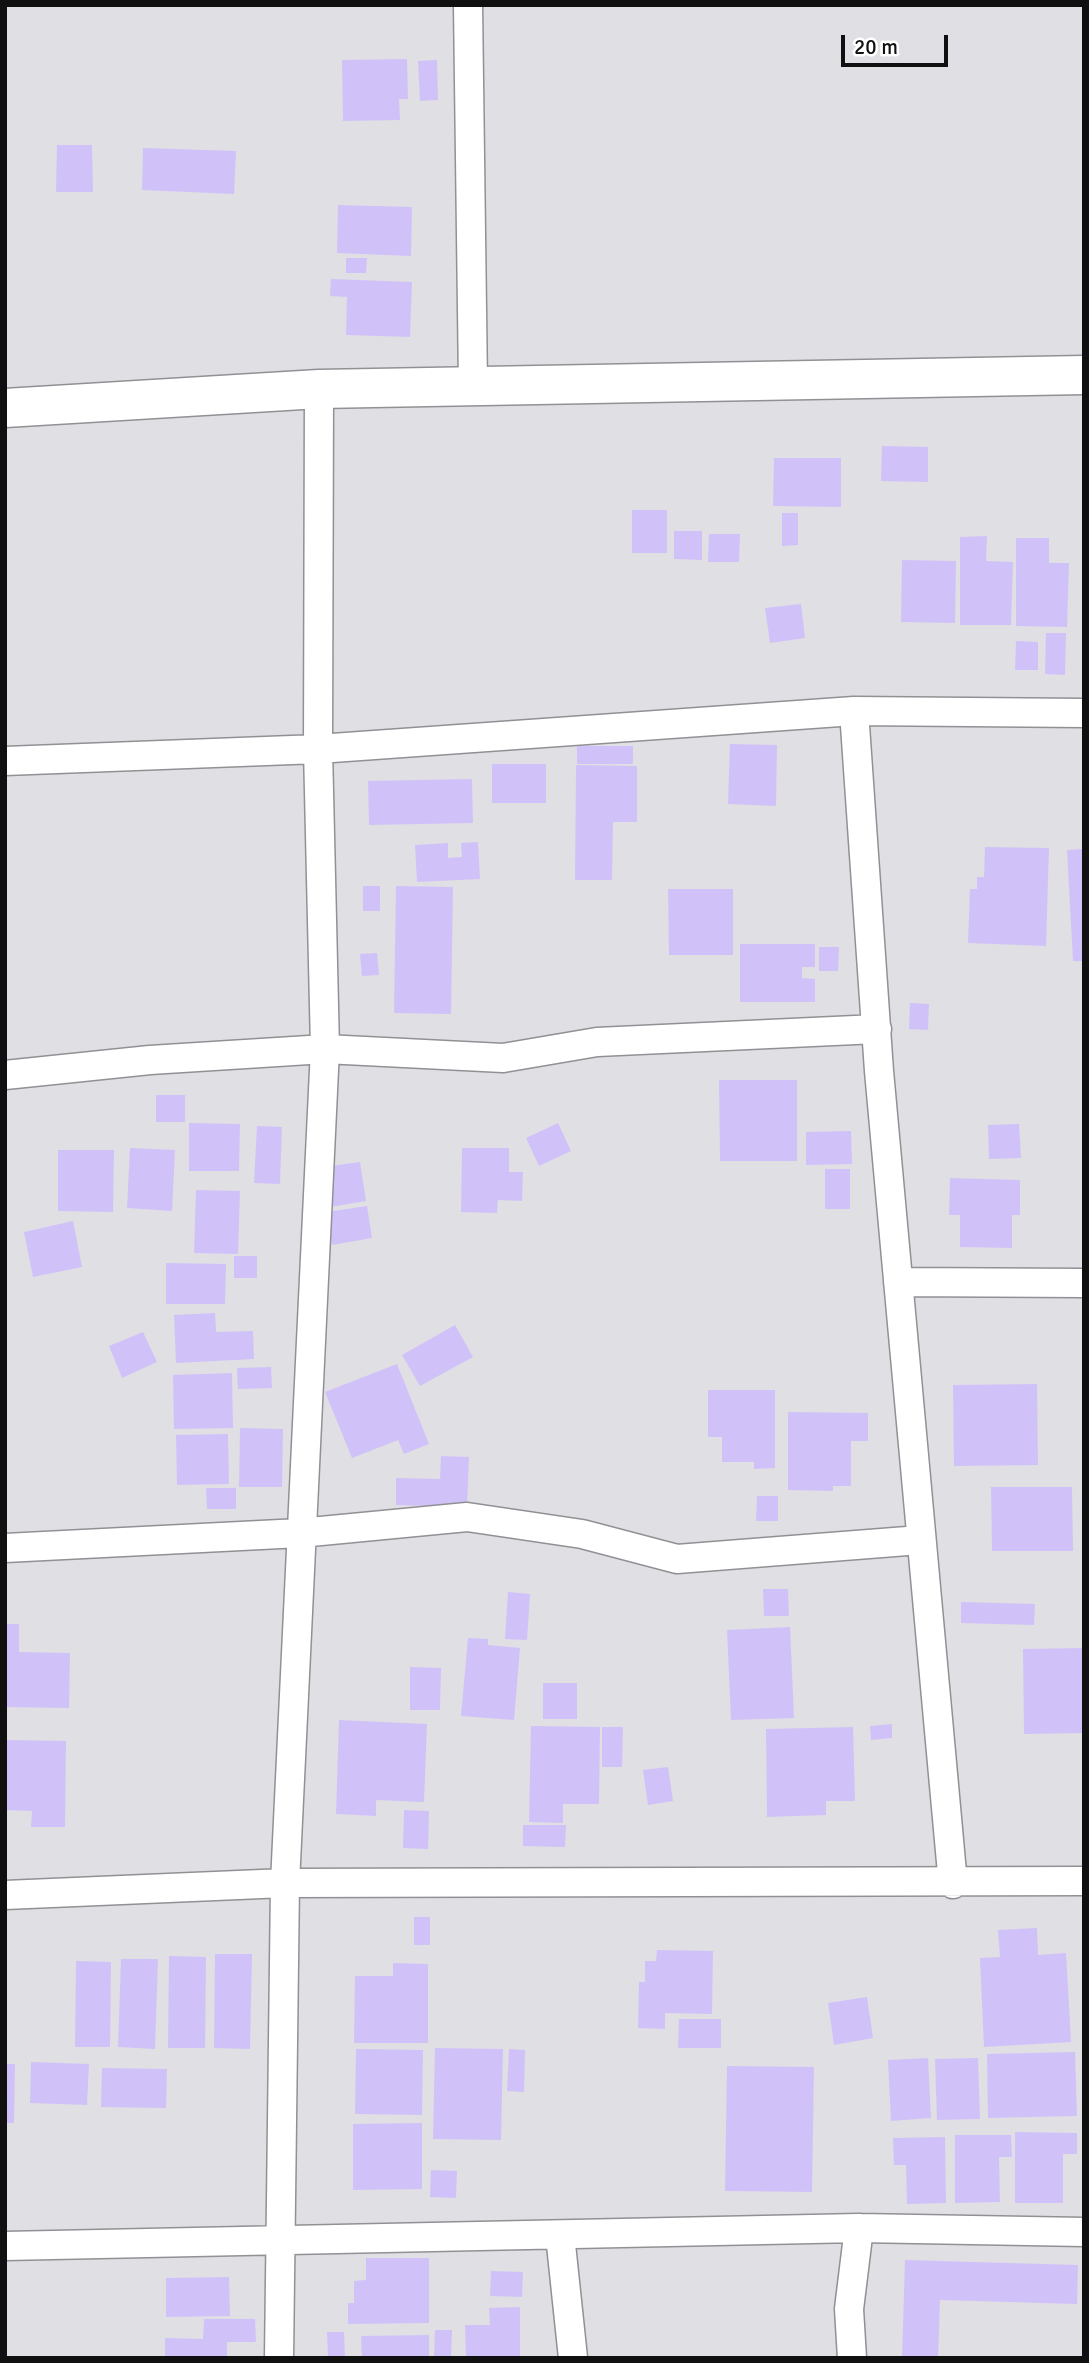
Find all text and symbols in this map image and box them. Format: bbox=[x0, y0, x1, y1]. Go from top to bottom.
scale bar bbox=[844, 21, 951, 65]
text: 20 m bbox=[854, 34, 898, 60]

